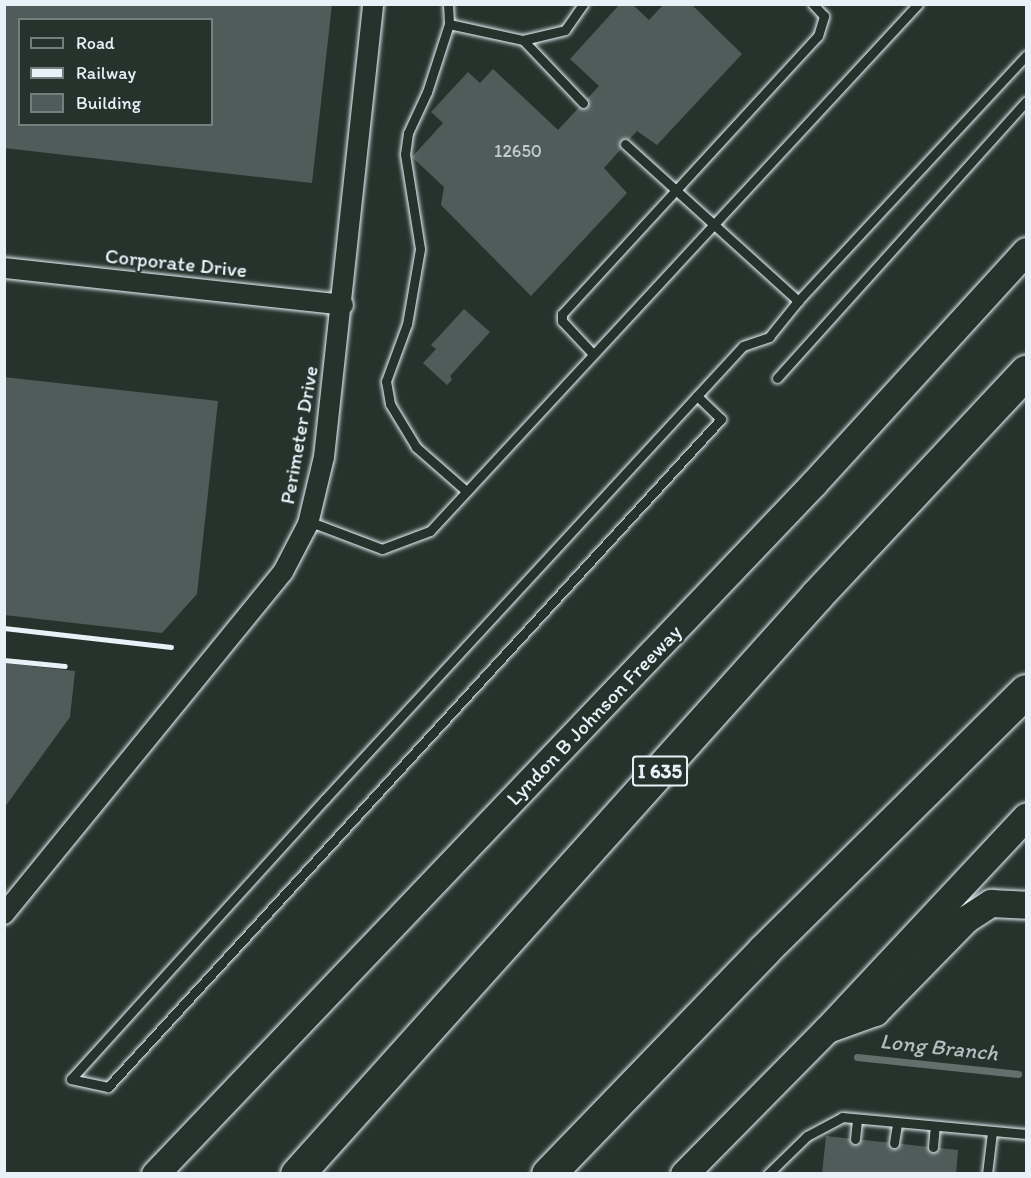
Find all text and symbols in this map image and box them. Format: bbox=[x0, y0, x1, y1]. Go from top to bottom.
legend bbox=[18, 18, 213, 126]
text: Road bbox=[76, 32, 115, 54]
text: Railway bbox=[76, 62, 136, 84]
text: Building bbox=[76, 92, 141, 114]
house number: 12650 bbox=[494, 140, 542, 162]
street label: Corporate Drive bbox=[104, 243, 248, 283]
street label: Perimeter Drive bbox=[274, 364, 324, 506]
street label: Lyndon B Johnson Freeway bbox=[501, 619, 687, 811]
road number: I 635 bbox=[632, 754, 688, 788]
water label: Long Branch bbox=[878, 1028, 1000, 1066]

